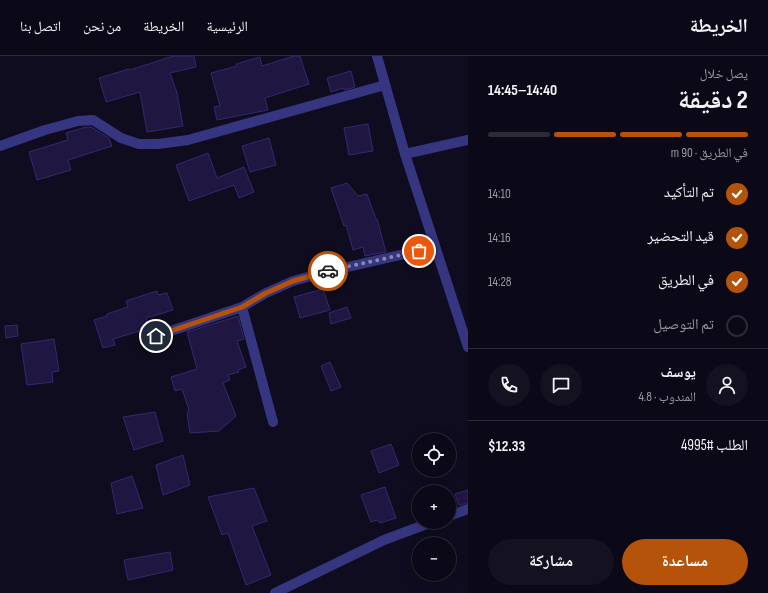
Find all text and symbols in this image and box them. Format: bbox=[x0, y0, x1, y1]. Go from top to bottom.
text: الخريطة bbox=[690, 15, 748, 38]
text: اتصل بنا bbox=[20, 18, 61, 35]
text: من نحن bbox=[83, 18, 121, 35]
text: الخريطة bbox=[143, 18, 184, 35]
text: الرئيسية bbox=[206, 18, 248, 35]
text: يصل خلال bbox=[700, 66, 748, 82]
text: 14:40–14:45 bbox=[488, 81, 557, 100]
text: 2 دقيقة bbox=[678, 85, 748, 116]
text: في الطريق · 90 m bbox=[671, 145, 748, 161]
text: تم التأكيد bbox=[664, 183, 714, 202]
icon: check bbox=[726, 183, 748, 205]
text: 14:10 bbox=[488, 186, 511, 202]
text: قيد التحضير bbox=[648, 227, 714, 246]
icon: check bbox=[726, 227, 748, 249]
text: 14:16 bbox=[488, 230, 511, 246]
pin bbox=[402, 234, 436, 268]
icon: bag bbox=[408, 240, 430, 262]
courier bbox=[308, 251, 348, 291]
icon: car bbox=[317, 260, 339, 282]
text: في الطريق bbox=[658, 271, 714, 290]
icon: check bbox=[726, 271, 748, 293]
text: 14:28 bbox=[488, 274, 512, 290]
text: تم التوصيل bbox=[653, 315, 714, 334]
pin bbox=[139, 319, 173, 353]
icon: home bbox=[145, 325, 167, 347]
text: يوسف bbox=[661, 363, 696, 382]
button: phone bbox=[488, 364, 530, 406]
button: chat bbox=[540, 364, 582, 406]
button: person bbox=[706, 364, 748, 406]
text: المندوب · 4.8 bbox=[638, 389, 696, 405]
map controls bbox=[412, 433, 456, 581]
button: locate bbox=[412, 433, 456, 477]
text: الطلب #4995 bbox=[681, 436, 748, 455]
text: $12.33 bbox=[488, 437, 525, 456]
button: + bbox=[412, 485, 456, 529]
button: − bbox=[412, 537, 456, 581]
button: مشاركة bbox=[488, 539, 614, 585]
button: مساعدة bbox=[622, 539, 748, 585]

